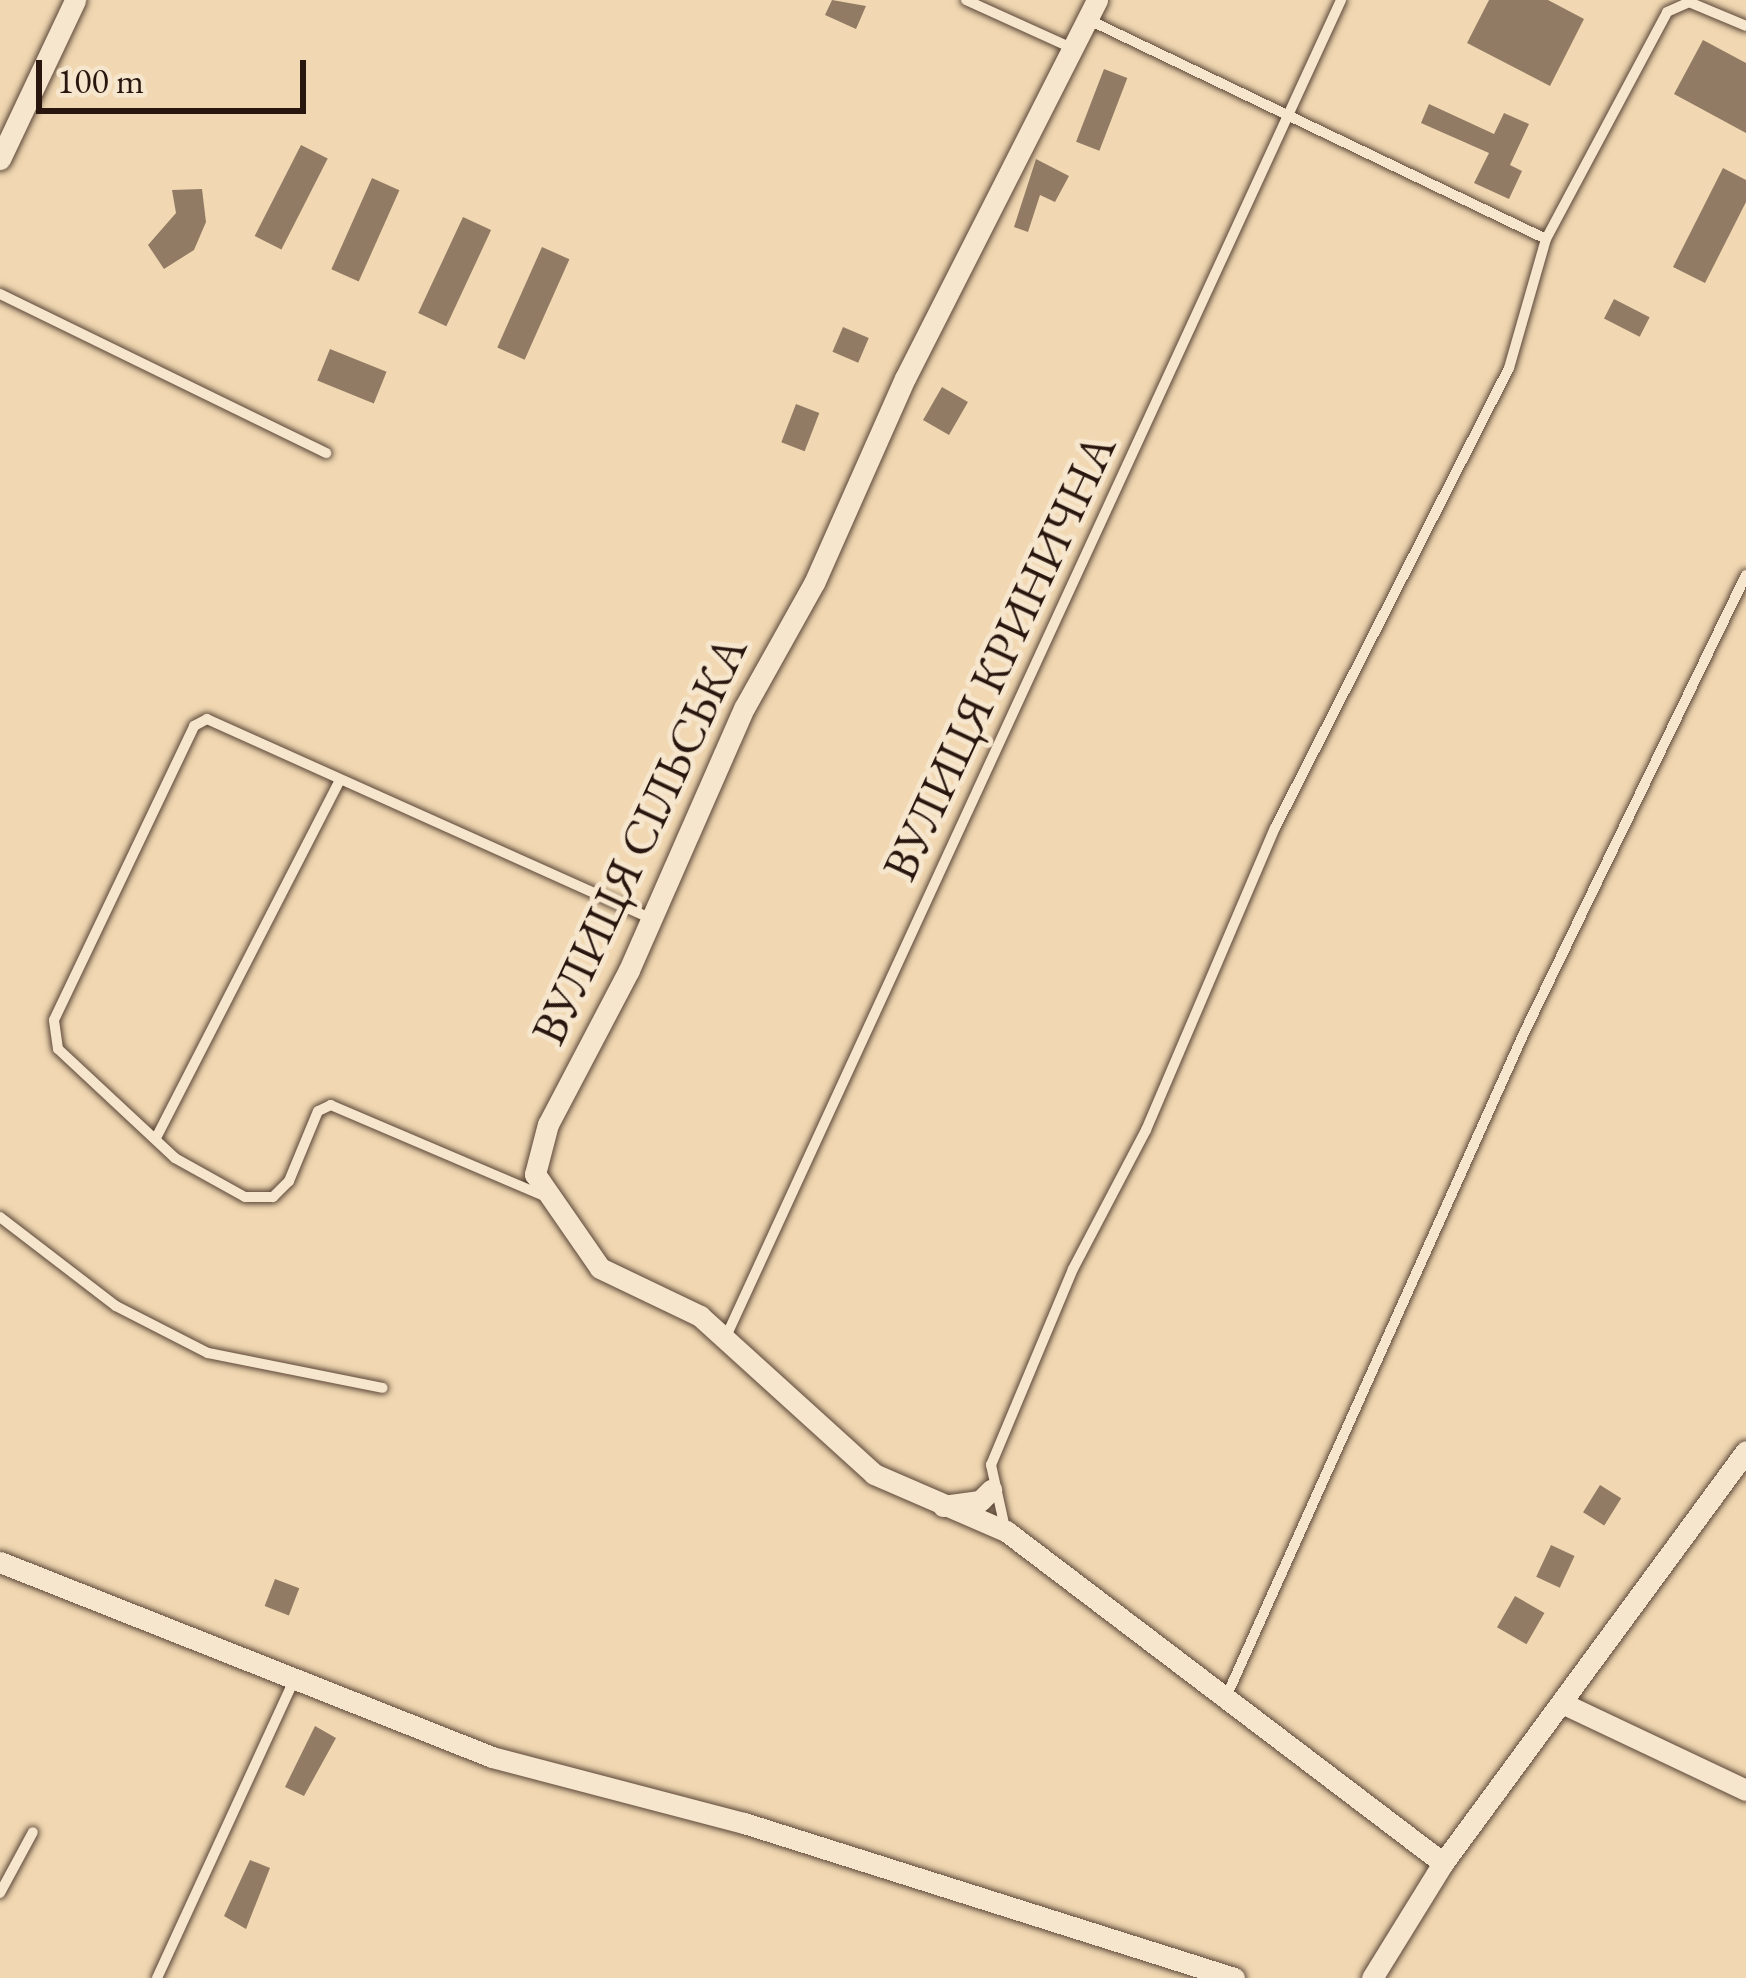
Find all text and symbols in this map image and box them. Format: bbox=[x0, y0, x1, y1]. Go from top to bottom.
scale bar bbox=[42, 36, 312, 110]
text: 100 m bbox=[57, 57, 144, 104]
street label: ВУЛИЦЯ КРИНИЧНА bbox=[870, 425, 1128, 889]
street label: ВУЛИЦЯ СІЛЬСЬКА bbox=[519, 627, 759, 1053]

